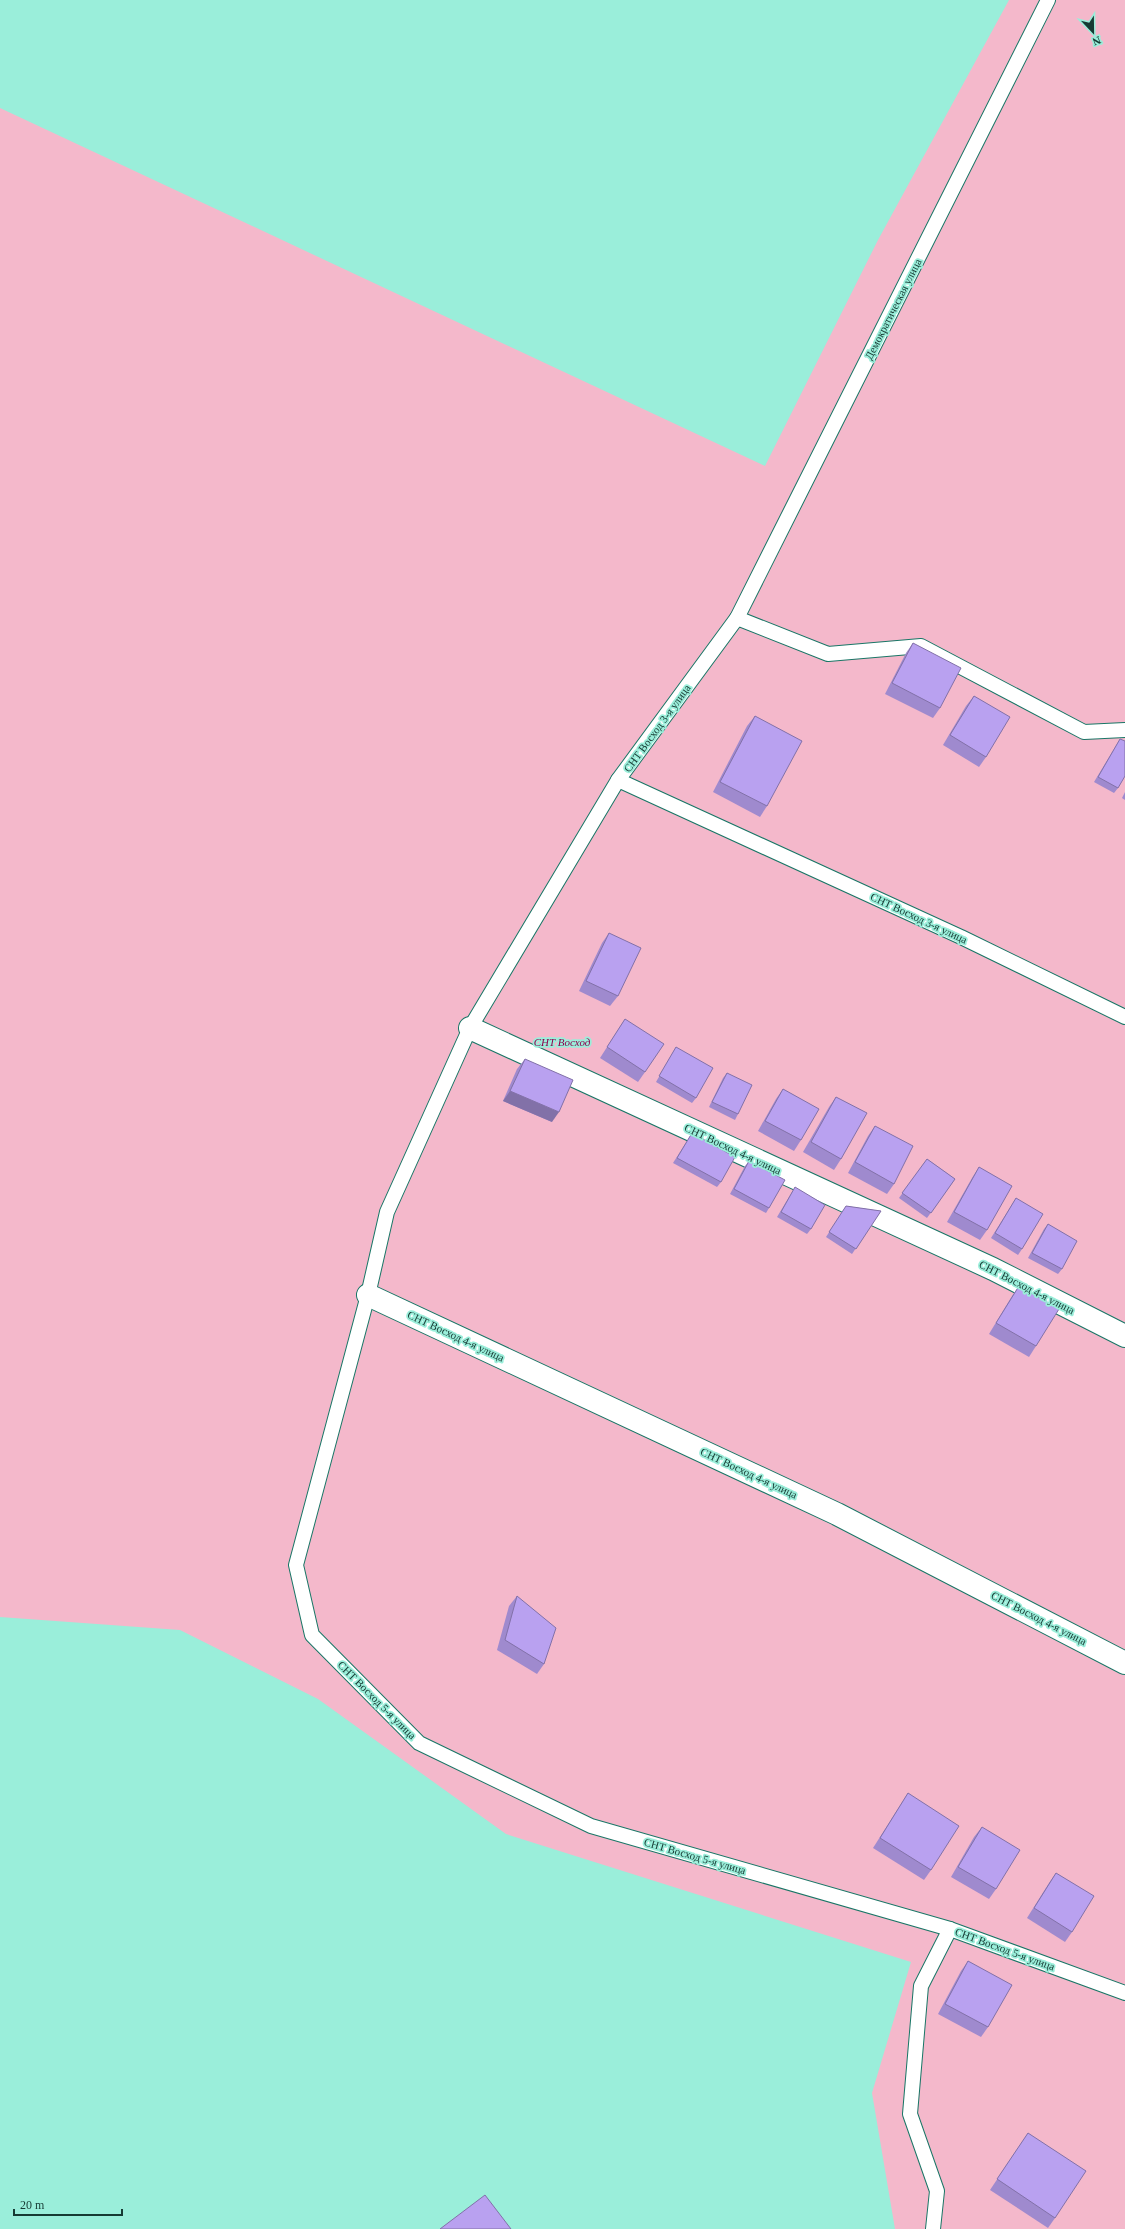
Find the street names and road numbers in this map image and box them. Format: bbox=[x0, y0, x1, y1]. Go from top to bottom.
street label: Демократическая улица bbox=[862, 256, 924, 361]
street label: СНТ Восход 3-я улица bbox=[621, 682, 693, 774]
street label: СНТ Восход 3-я улица bbox=[869, 890, 969, 946]
street label: СНТ Восход 4-я улица bbox=[683, 1121, 783, 1177]
street label: СНТ Восход 4-я улица bbox=[977, 1258, 1077, 1316]
street label: СНТ Восход 4-я улица bbox=[406, 1308, 506, 1364]
street label: СНТ Восход 4-я улица bbox=[699, 1445, 799, 1501]
street label: СНТ Восход 4-я улица bbox=[989, 1589, 1089, 1647]
street label: СНТ Восход 5-я улица bbox=[336, 1659, 419, 1742]
street label: СНТ Восход 5-я улица bbox=[643, 1836, 747, 1876]
street label: СНТ Восход 5-я улица bbox=[953, 1925, 1057, 1973]

